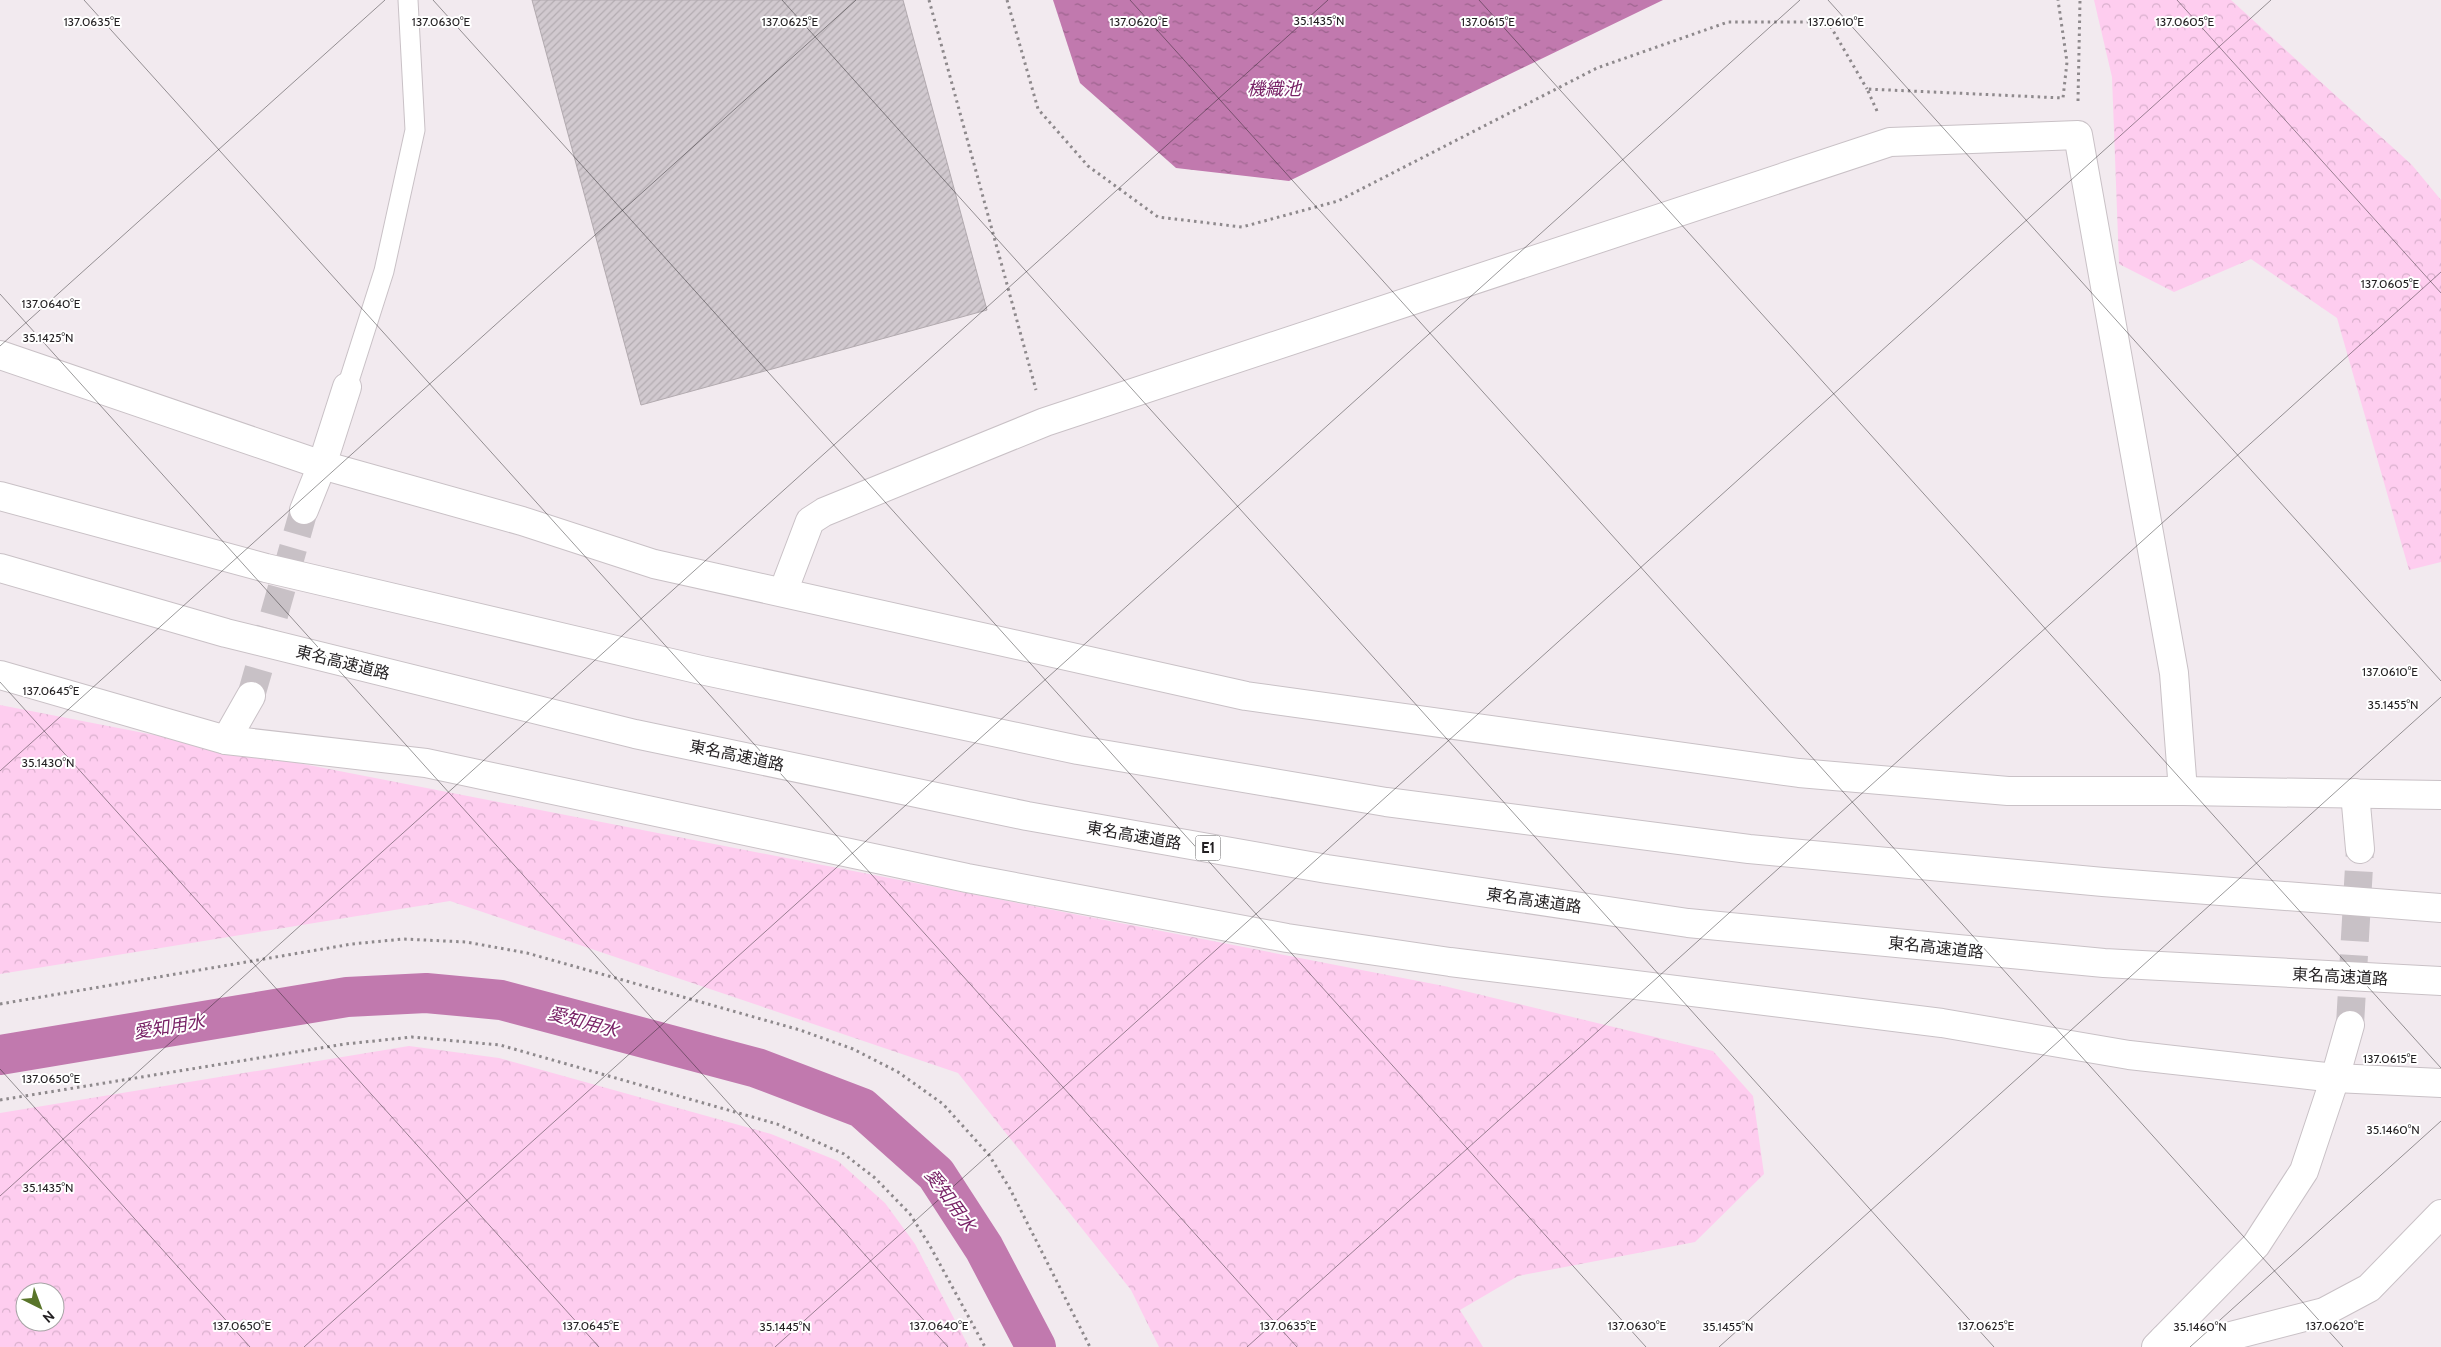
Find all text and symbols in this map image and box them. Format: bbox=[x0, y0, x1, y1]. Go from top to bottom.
text: 35.1435°N bbox=[1293, 13, 1345, 28]
text: 137.0635°E bbox=[64, 14, 121, 29]
text: 137.0630°E bbox=[412, 14, 471, 29]
text: 137.0625°E bbox=[762, 14, 819, 29]
text: 137.0620°E bbox=[1110, 14, 1168, 29]
text: 137.0615°E bbox=[1461, 14, 1515, 29]
text: 137.0610°E bbox=[1808, 14, 1864, 29]
text: 137.0605°E bbox=[2156, 14, 2215, 29]
water label: 機織池 bbox=[1247, 78, 1303, 100]
text: 137.0605°E bbox=[2361, 276, 2420, 291]
text: 137.0640°E bbox=[22, 296, 81, 311]
text: 35.1425°N bbox=[23, 330, 73, 345]
street label: 東名高速道路 bbox=[294, 642, 392, 683]
text: 137.0610°E bbox=[2362, 664, 2418, 679]
text: 137.0645°E bbox=[22, 683, 80, 698]
text: 35.1455°N bbox=[2367, 697, 2419, 712]
street label: 東名高速道路 bbox=[688, 736, 786, 775]
text: 35.1430°N bbox=[22, 755, 74, 770]
street label: 東名高速道路 bbox=[1085, 818, 1183, 853]
road number: E1 bbox=[1196, 836, 1220, 860]
street label: 東名高速道路 bbox=[1485, 884, 1583, 917]
street label: 東名高速道路 bbox=[1887, 933, 1985, 962]
street label: 東名高速道路 bbox=[2292, 964, 2388, 988]
water label: 愛知用水 bbox=[545, 1002, 623, 1042]
water label: 愛知用水 bbox=[132, 1010, 208, 1043]
text: 137.0615°E bbox=[2363, 1051, 2417, 1066]
text: 137.0650°E bbox=[22, 1071, 81, 1086]
text: 35.1460°N bbox=[2366, 1122, 2420, 1137]
water label: 愛知用水 bbox=[920, 1164, 981, 1237]
text: 35.1435°N bbox=[22, 1180, 74, 1195]
north arrow bbox=[15, 1282, 65, 1332]
text: N bbox=[39, 1307, 58, 1327]
text: 137.0650°E bbox=[213, 1318, 272, 1333]
text: 137.0645°E bbox=[562, 1318, 620, 1333]
text: 137.0640°E bbox=[910, 1318, 969, 1333]
text: 137.0635°E bbox=[1260, 1318, 1317, 1333]
text: 137.0630°E bbox=[1608, 1318, 1667, 1333]
text: 137.0625°E bbox=[1958, 1318, 2015, 1333]
text: 137.0620°E bbox=[2306, 1318, 2364, 1333]
text: 35.1445°N bbox=[759, 1319, 811, 1334]
text: 35.1455°N bbox=[1702, 1319, 1754, 1334]
text: 35.1460°N bbox=[2173, 1319, 2227, 1334]

